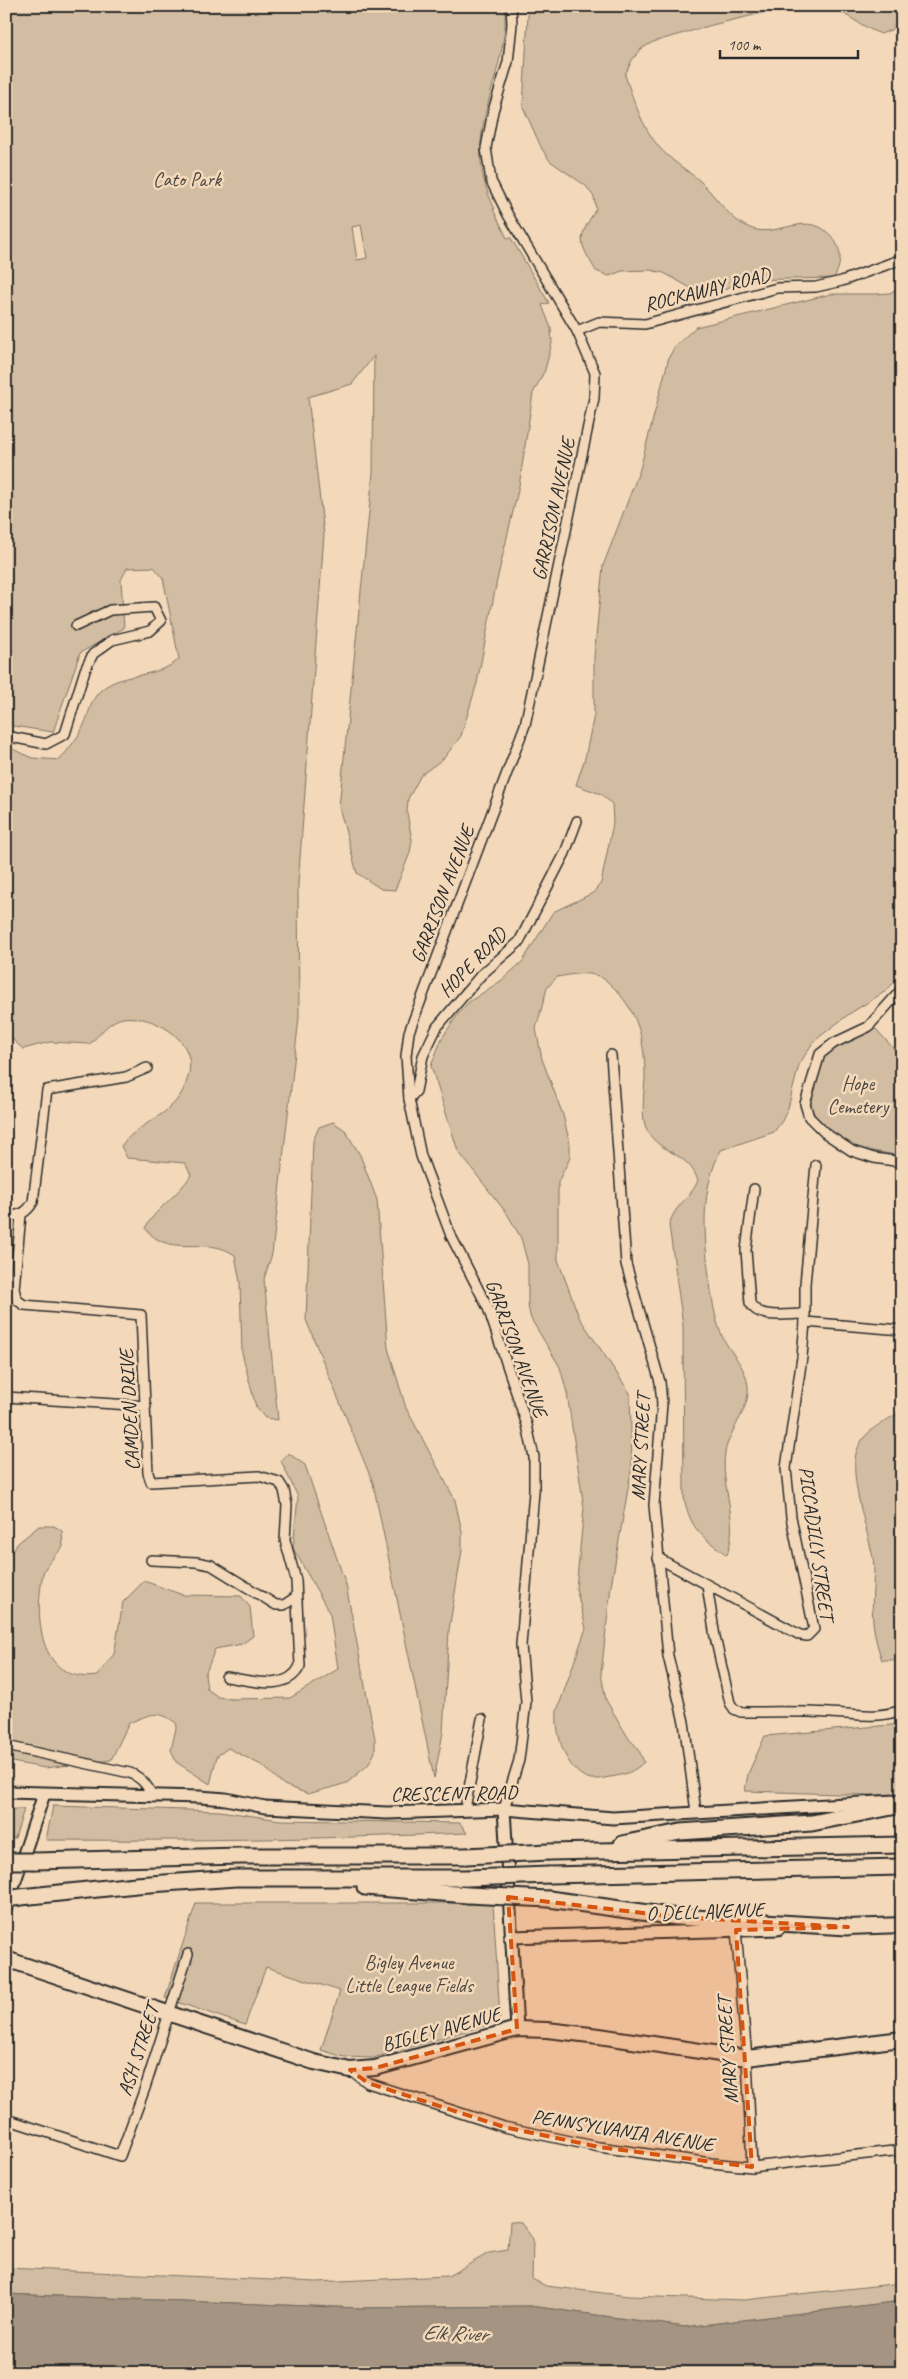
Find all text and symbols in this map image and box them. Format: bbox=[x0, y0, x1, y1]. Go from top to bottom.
scale bar bbox=[720, 28, 858, 60]
text: 100 m bbox=[728, 36, 762, 55]
park label: Cato Park bbox=[153, 167, 223, 192]
street label: ROCKAWAY ROAD bbox=[642, 261, 774, 317]
street label: GARRISON AVENUE bbox=[526, 433, 581, 582]
street label: GARRISON AVENUE bbox=[405, 820, 481, 966]
street label: HOPE ROAD bbox=[433, 921, 513, 1002]
park label: Hope Cemetery bbox=[828, 1071, 891, 1119]
street label: GARRISON AVENUE bbox=[480, 1276, 554, 1423]
street label: CAMDEN DRIVE bbox=[114, 1346, 145, 1471]
street label: MARY STREET bbox=[625, 1389, 656, 1501]
street label: PICCADILLY STREET bbox=[793, 1465, 840, 1626]
street label: CRESCENT ROAD bbox=[391, 1780, 519, 1807]
street label: O DELL AVENUE bbox=[646, 1897, 767, 1926]
park label: Bigley Avenue Little League Fields bbox=[345, 1950, 475, 1998]
street label: MARY STREET bbox=[711, 1992, 744, 2104]
street label: ASH STREET bbox=[112, 1997, 166, 2099]
street label: BIGLEY AVENUE bbox=[379, 2001, 506, 2057]
street label: PENNSYLVANIA AVENUE bbox=[530, 2104, 718, 2158]
water label: Elk River bbox=[423, 2319, 492, 2347]

